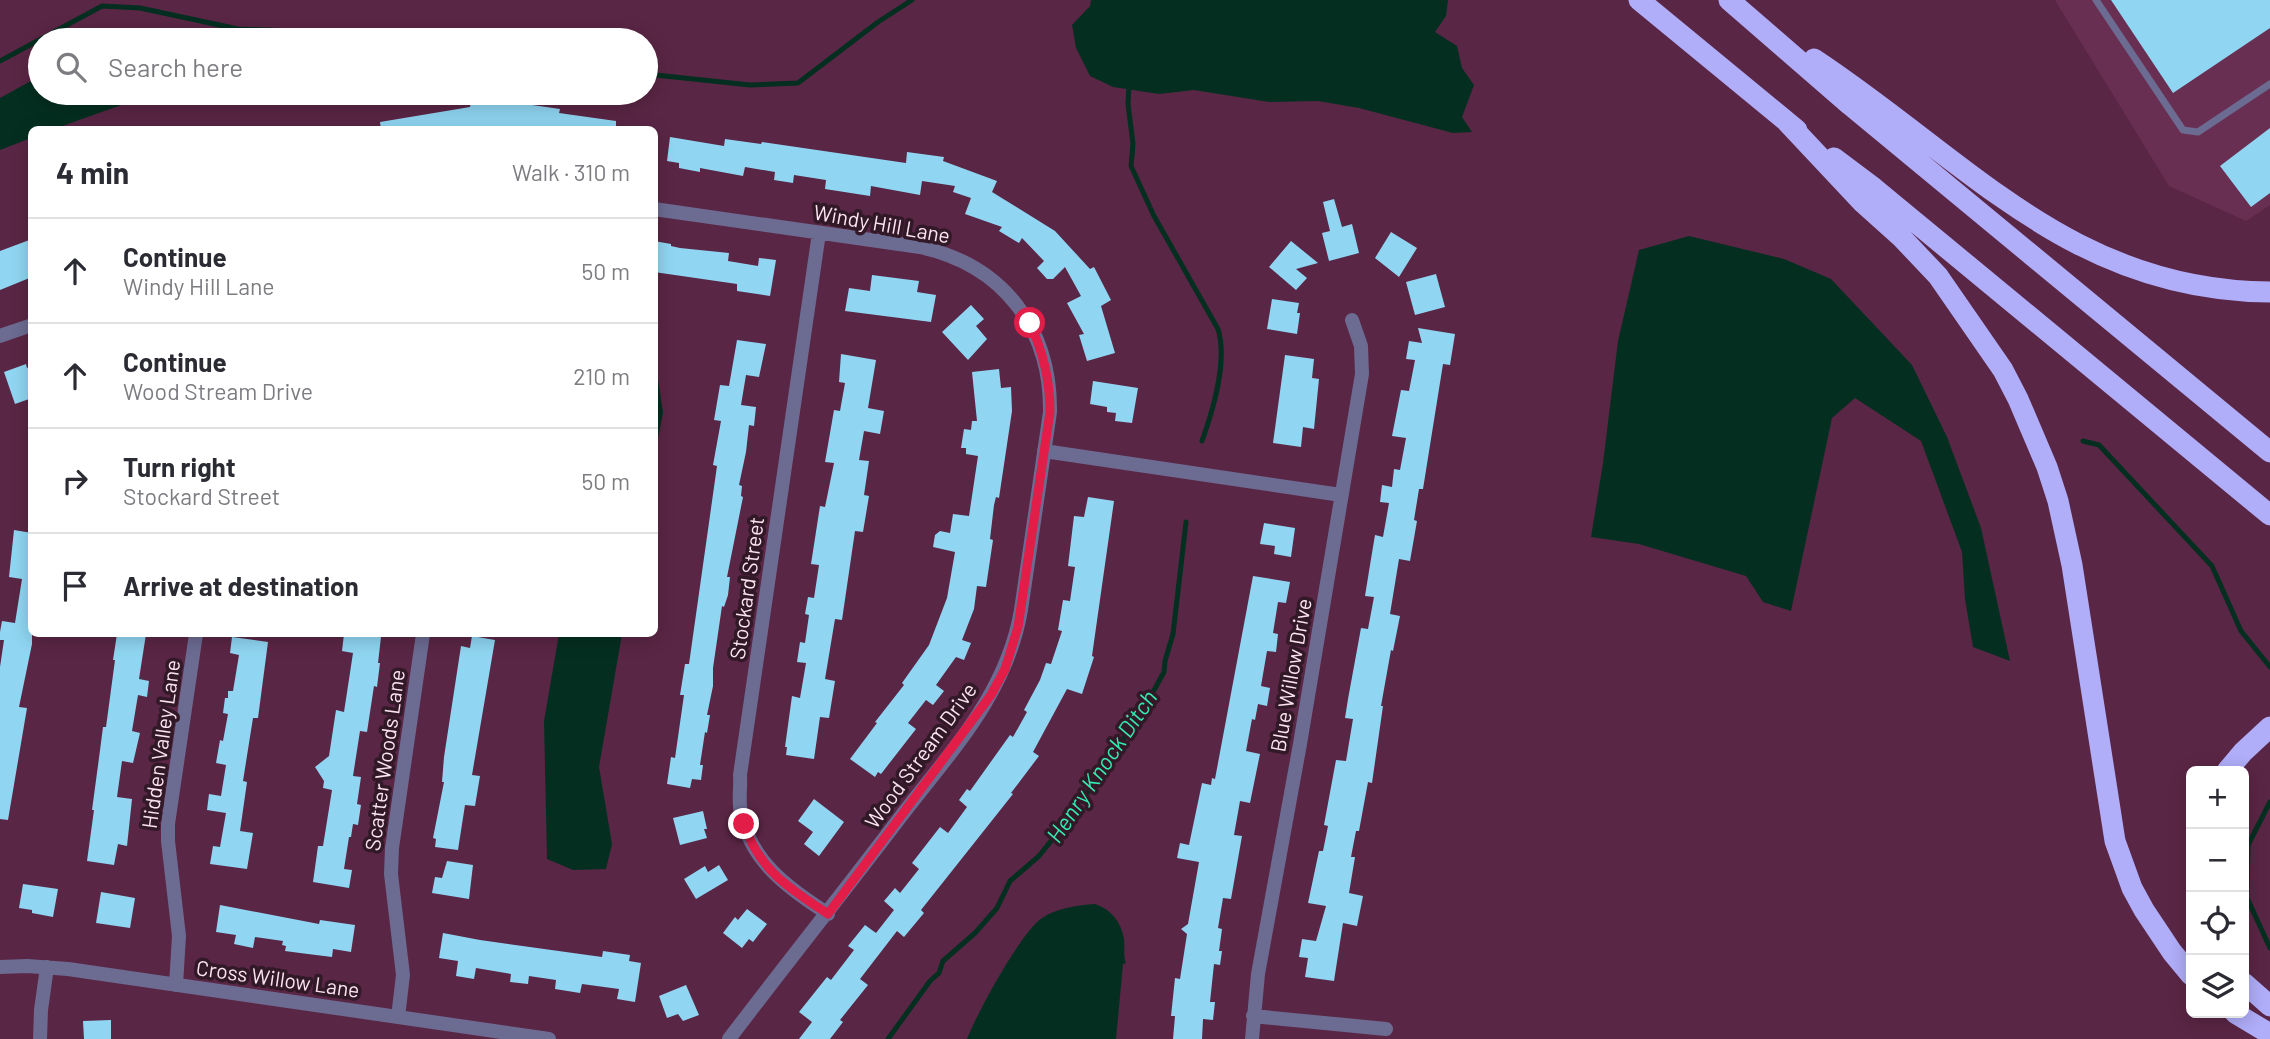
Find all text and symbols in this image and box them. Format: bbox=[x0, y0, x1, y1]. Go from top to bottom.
search box bbox=[28, 28, 658, 105]
icon: search bbox=[52, 48, 90, 86]
text: Search here bbox=[108, 51, 243, 82]
text: 4 min bbox=[56, 154, 129, 190]
text: Walk · 310 m bbox=[512, 158, 630, 186]
street label: Windy Hill Lane bbox=[812, 199, 952, 247]
text: Continue bbox=[123, 241, 227, 272]
icon: ahead bbox=[56, 252, 94, 290]
text: 50 m bbox=[582, 257, 630, 285]
text: Windy Hill Lane bbox=[123, 272, 274, 300]
route start bbox=[1014, 307, 1045, 338]
text: Continue bbox=[123, 346, 227, 377]
icon: ahead bbox=[56, 357, 94, 395]
text: 210 m bbox=[573, 362, 630, 390]
text: Wood Stream Drive bbox=[123, 377, 313, 405]
text: Turn right bbox=[123, 451, 236, 482]
icon: right bbox=[56, 462, 94, 500]
text: 50 m bbox=[582, 467, 630, 495]
text: Stockard Street bbox=[123, 482, 280, 510]
street label: Stockard Street bbox=[724, 515, 768, 661]
icon: arrive bbox=[56, 567, 94, 605]
text: Arrive at destination bbox=[123, 570, 359, 601]
street label: Blue Willow Drive bbox=[1264, 596, 1316, 754]
street label: Hidden Valley Lane bbox=[136, 658, 184, 830]
street label: Scatter Woods Lane bbox=[359, 668, 409, 852]
street label: Wood Stream Drive bbox=[859, 677, 981, 833]
water label: Henry Knock Ditch bbox=[1040, 684, 1162, 848]
map controls bbox=[2186, 766, 2249, 1018]
button: + bbox=[2186, 766, 2249, 829]
route end bbox=[728, 808, 759, 839]
button: − bbox=[2186, 829, 2249, 892]
button: locate bbox=[2186, 892, 2249, 955]
street label: Cross Willow Lane bbox=[195, 954, 361, 1002]
button: layers bbox=[2186, 955, 2249, 1018]

